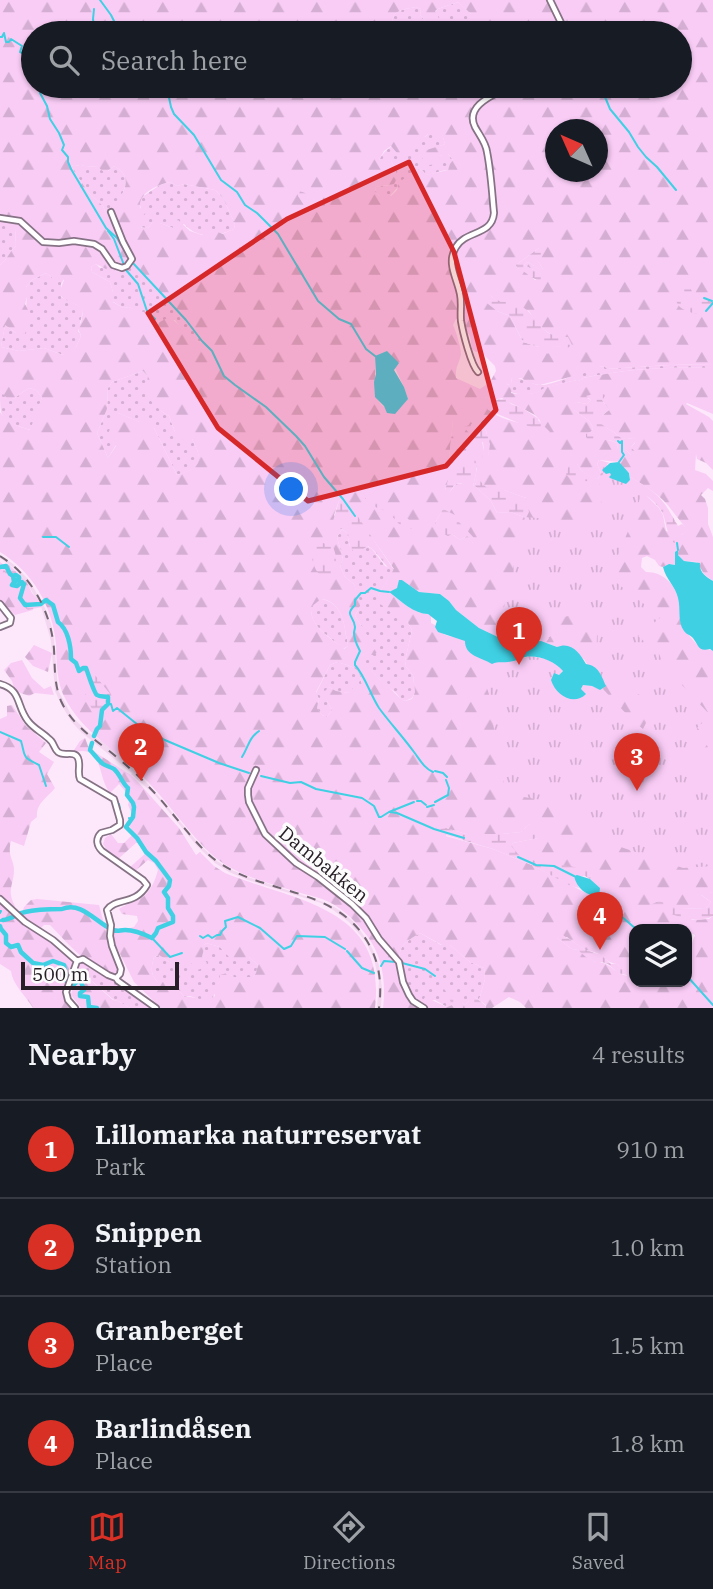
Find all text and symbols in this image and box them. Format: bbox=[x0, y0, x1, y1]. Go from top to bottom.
search box bbox=[21, 21, 692, 98]
icon: search bbox=[45, 41, 83, 79]
text: Search here bbox=[101, 43, 247, 77]
north arrow bbox=[545, 119, 608, 182]
your location bbox=[274, 472, 308, 506]
pin: 1 bbox=[496, 607, 542, 665]
pin: 2 bbox=[118, 723, 164, 781]
pin: 3 bbox=[614, 733, 660, 791]
street label: Dambakken bbox=[274, 821, 374, 907]
pin: 4 bbox=[577, 892, 623, 950]
map controls bbox=[629, 924, 692, 987]
button: layers bbox=[629, 924, 692, 987]
scale bar bbox=[21, 959, 178, 991]
text: 500 m bbox=[32, 962, 89, 986]
text: Nearby bbox=[28, 1034, 136, 1073]
text: 4 results bbox=[592, 1039, 685, 1069]
text: Lillomarka naturreservat bbox=[95, 1117, 421, 1151]
text: 1 bbox=[44, 1134, 58, 1164]
text: 910 m bbox=[616, 1134, 685, 1164]
text: Park bbox=[95, 1151, 145, 1181]
text: Snippen bbox=[95, 1215, 202, 1249]
text: 2 bbox=[44, 1232, 58, 1262]
text: 1.0 km bbox=[611, 1232, 685, 1262]
text: Station bbox=[95, 1249, 172, 1279]
text: Granberget bbox=[95, 1313, 243, 1347]
text: 3 bbox=[44, 1330, 58, 1360]
text: 1.5 km bbox=[611, 1330, 685, 1360]
text: Place bbox=[95, 1347, 153, 1377]
text: Barlindåsen bbox=[95, 1411, 252, 1445]
text: 4 bbox=[44, 1428, 58, 1458]
text: 1.8 km bbox=[611, 1428, 685, 1458]
text: Place bbox=[95, 1445, 153, 1475]
tab: Map bbox=[88, 1508, 127, 1574]
tab: Directions bbox=[303, 1508, 396, 1574]
tab: Saved bbox=[572, 1508, 625, 1574]

